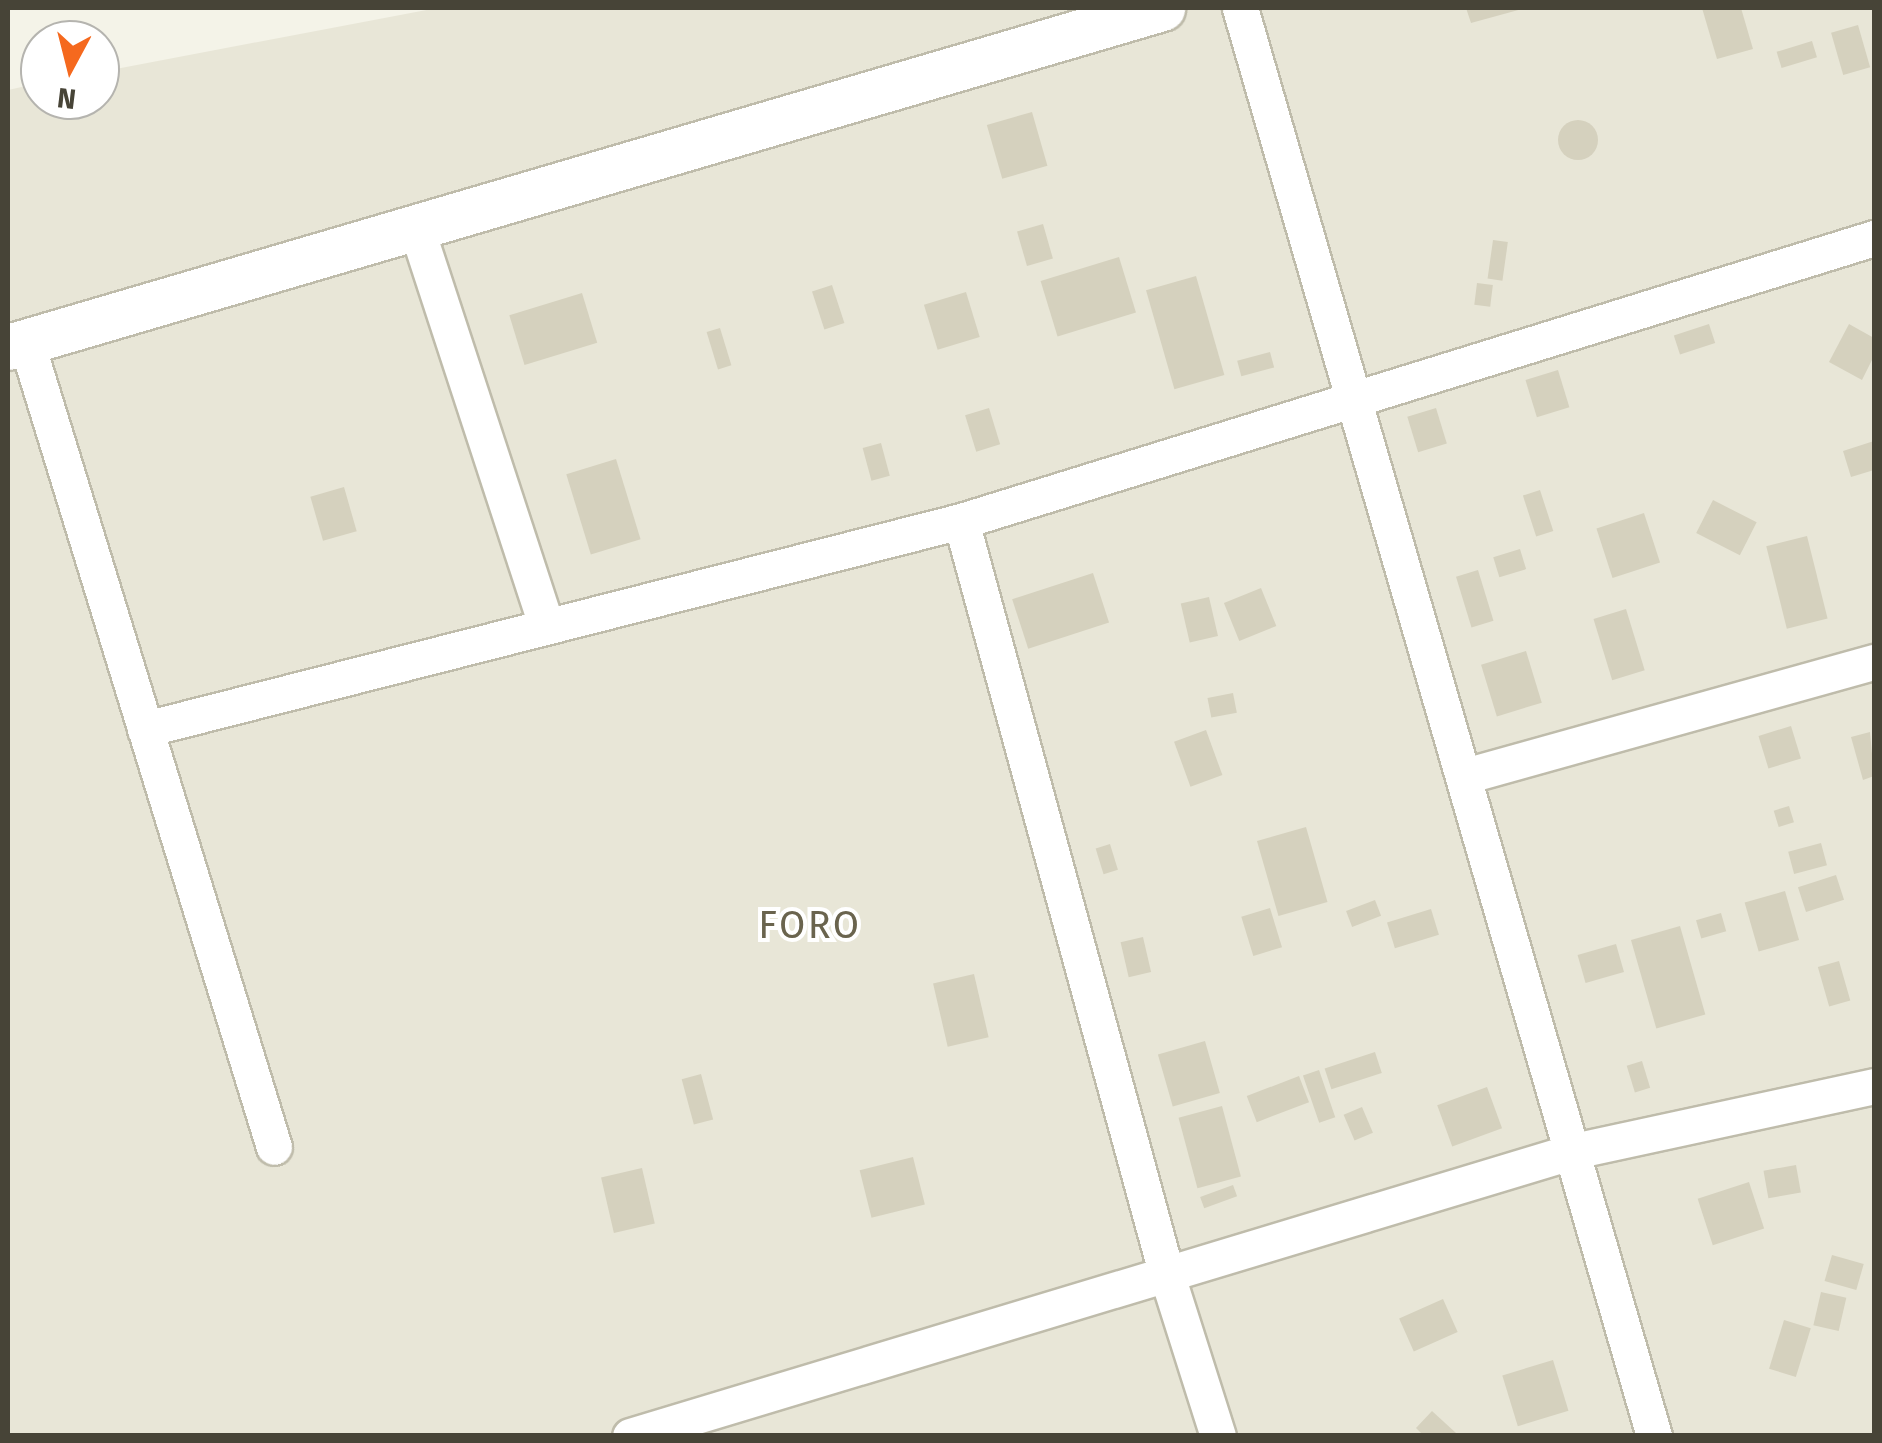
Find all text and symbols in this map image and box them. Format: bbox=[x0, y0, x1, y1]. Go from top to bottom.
north arrow bbox=[20, 20, 120, 120]
text: N bbox=[55, 81, 78, 116]
district label: FORO bbox=[758, 903, 862, 949]

